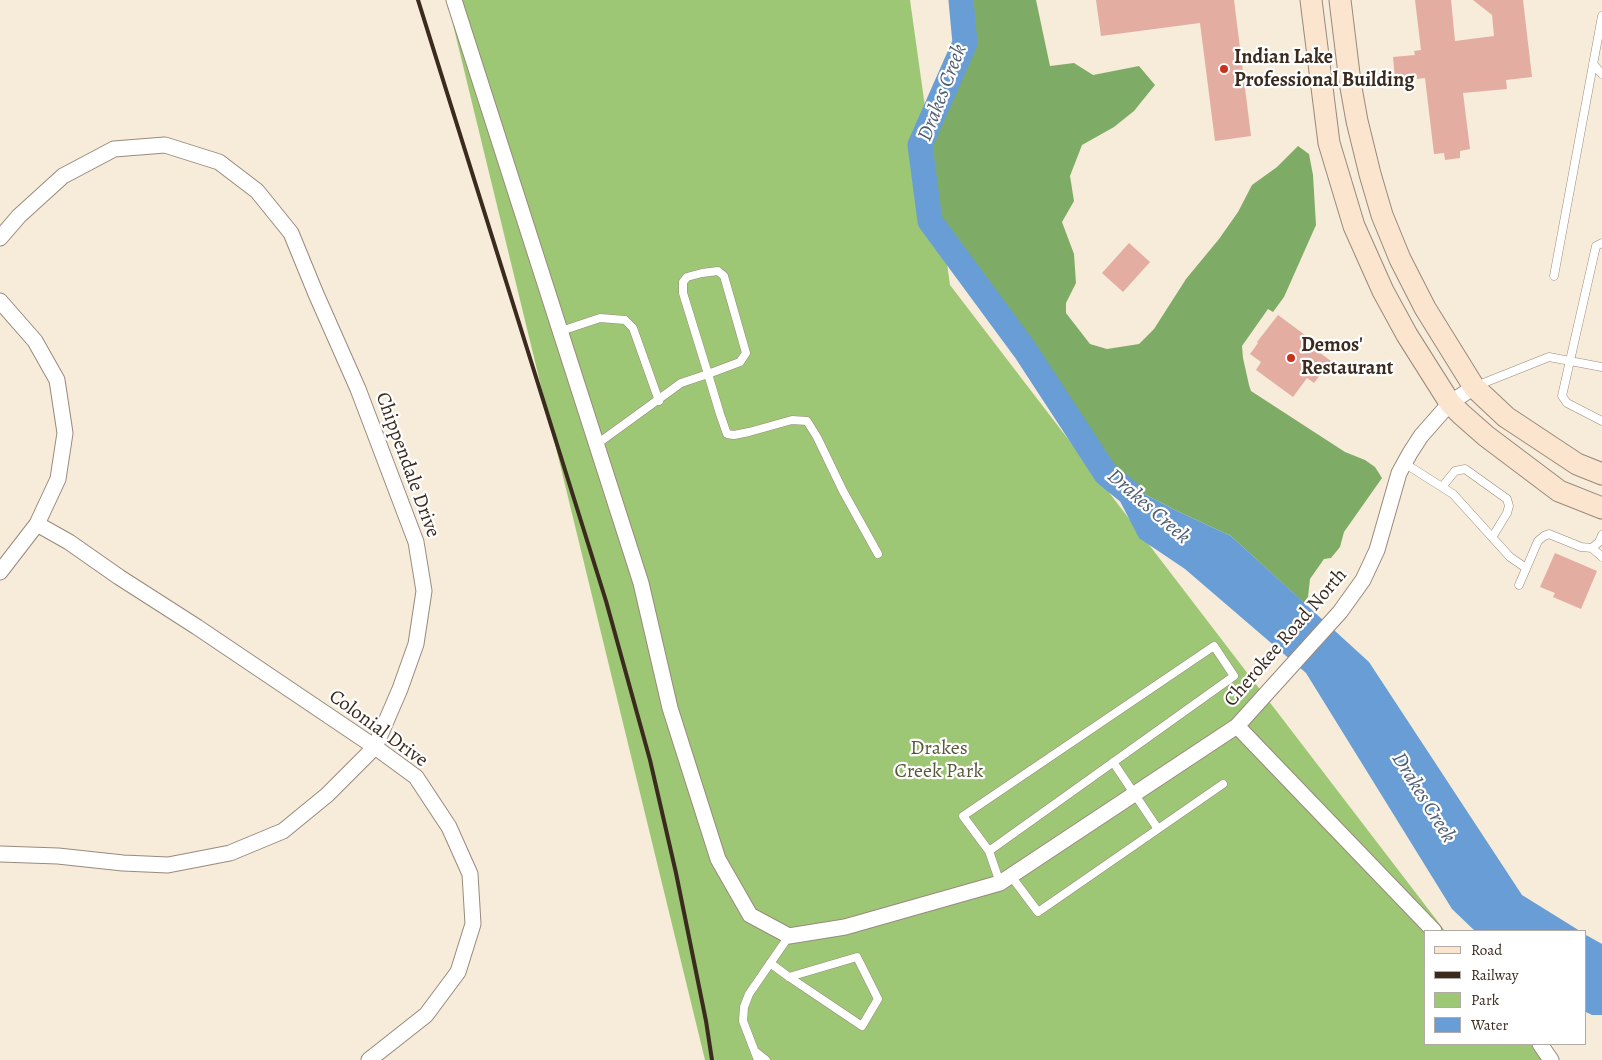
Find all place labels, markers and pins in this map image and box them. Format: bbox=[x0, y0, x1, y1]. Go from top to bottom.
place label: Indian Lake Professional Building bbox=[1234, 46, 1414, 93]
marker: Indian Lake Professional Building bbox=[1218, 63, 1230, 75]
place label: Demos' Restaurant bbox=[1301, 334, 1393, 381]
marker: Demos' Restaurant bbox=[1285, 352, 1297, 364]

